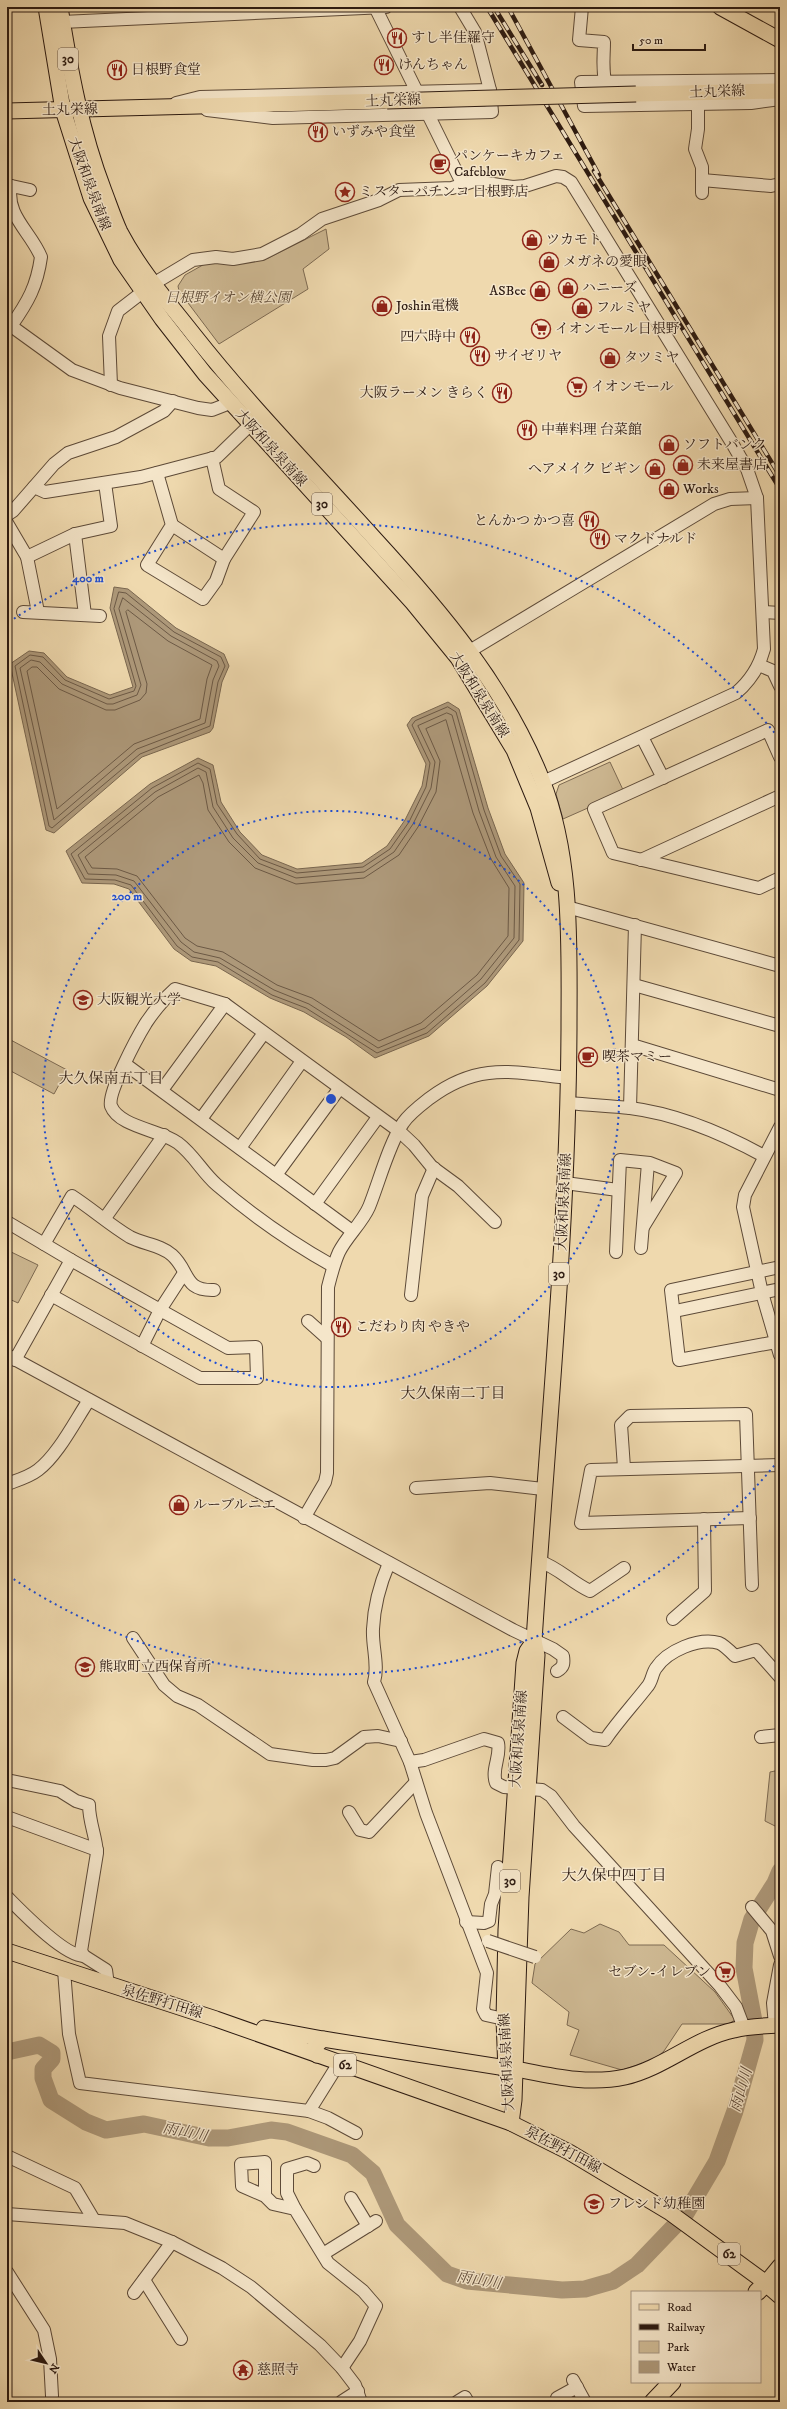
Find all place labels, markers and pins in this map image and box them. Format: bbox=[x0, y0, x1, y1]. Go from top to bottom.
restaurant icon: すし半佳羅守 bbox=[386, 27, 408, 49]
place label: すし半佳羅守 bbox=[411, 29, 495, 47]
restaurant icon: けんちゃん bbox=[373, 54, 395, 76]
place label: けんちゃん bbox=[398, 56, 468, 74]
restaurant icon: 日根野食堂 bbox=[106, 59, 128, 81]
place label: 日根野食堂 bbox=[131, 61, 201, 79]
restaurant icon: いずみや食堂 bbox=[307, 121, 329, 143]
place label: いずみや食堂 bbox=[332, 123, 416, 141]
place label: パンケーキカフェ Cafeblow bbox=[454, 147, 565, 181]
cafe icon: パンケーキカフェ Cafeblow bbox=[429, 153, 451, 175]
place icon: ミスターパチンコ 日根野店 bbox=[334, 181, 356, 203]
place label: ミスターパチンコ 日根野店 bbox=[359, 183, 529, 201]
shop icon: ツカモト bbox=[521, 229, 543, 251]
place label: ツカモト bbox=[546, 231, 602, 249]
shop icon: メガネの愛眼 bbox=[538, 251, 560, 273]
place label: メガネの愛眼 bbox=[563, 253, 647, 271]
shop icon: ハニーズ bbox=[557, 277, 579, 299]
place label: ハニーズ bbox=[582, 279, 637, 297]
shop icon: ASBee bbox=[529, 280, 551, 302]
place label: ASBee bbox=[489, 282, 526, 300]
shop icon: Joshin電機 bbox=[371, 295, 393, 317]
place label: Joshin電機 bbox=[394, 297, 459, 315]
shop icon: フルミヤ bbox=[571, 297, 593, 319]
place label: フルミヤ bbox=[596, 299, 651, 317]
supermarket icon: イオンモール日根野 bbox=[530, 318, 552, 340]
place label: イオンモール日根野 bbox=[555, 320, 680, 338]
restaurant icon: 四六時中 bbox=[459, 326, 481, 348]
place label: 四六時中 bbox=[400, 328, 456, 346]
restaurant icon: サイゼリヤ bbox=[469, 345, 491, 367]
place label: サイゼリヤ bbox=[494, 347, 562, 365]
shop icon: タツミヤ bbox=[599, 347, 621, 369]
place label: タツミヤ bbox=[624, 349, 680, 367]
supermarket icon: イオンモール bbox=[566, 376, 588, 398]
place label: イオンモール bbox=[591, 378, 674, 396]
restaurant icon: 大阪ラーメン きらく bbox=[491, 382, 513, 404]
place label: 大阪ラーメン きらく bbox=[360, 384, 488, 402]
restaurant icon: 中華料理 台菜館 bbox=[516, 419, 538, 441]
place label: 中華料理 台菜館 bbox=[541, 421, 642, 439]
shop icon: ソフトバンク bbox=[658, 434, 680, 456]
place label: ソフトバンク bbox=[683, 436, 766, 454]
shop icon: 未来屋書店 bbox=[672, 454, 694, 476]
place label: 未来屋書店 bbox=[697, 456, 767, 474]
shop icon: ヘアメイク ビギン bbox=[644, 458, 666, 480]
place label: ヘアメイク ビギン bbox=[528, 460, 641, 478]
shop icon: Works bbox=[658, 478, 680, 500]
place label: Works bbox=[682, 480, 719, 498]
restaurant icon: とんかつ かつ喜 bbox=[578, 510, 600, 532]
place label: とんかつ かつ喜 bbox=[474, 512, 575, 530]
restaurant icon: マクドナルド bbox=[589, 528, 611, 550]
place label: マクドナルド bbox=[614, 530, 697, 548]
school or university icon: 大阪観光大学 bbox=[72, 989, 94, 1011]
place label: 大阪観光大学 bbox=[97, 991, 181, 1009]
cafe icon: 喫茶マミー bbox=[577, 1046, 599, 1068]
place label: 喫茶マミー bbox=[602, 1048, 672, 1066]
centre of rings bbox=[324, 1092, 338, 1106]
restaurant icon: こだわり肉 やきや bbox=[330, 1316, 352, 1338]
place label: こだわり肉 やきや bbox=[355, 1318, 470, 1336]
shop icon: ルーブルニエ bbox=[168, 1494, 190, 1516]
place label: ルーブルニエ bbox=[193, 1496, 276, 1514]
school or university icon: 熊取町立西保育所 bbox=[74, 1656, 96, 1678]
place label: 熊取町立西保育所 bbox=[99, 1658, 211, 1676]
supermarket icon: セブン-イレブン bbox=[714, 1961, 736, 1983]
place label: セブン-イレブン bbox=[608, 1963, 711, 1981]
school or university icon: フレンド幼稚園 bbox=[583, 2193, 605, 2215]
place label: フレンド幼稚園 bbox=[608, 2195, 705, 2213]
temple icon: 慈照寺 bbox=[232, 2359, 254, 2381]
place label: 慈照寺 bbox=[257, 2361, 299, 2379]

